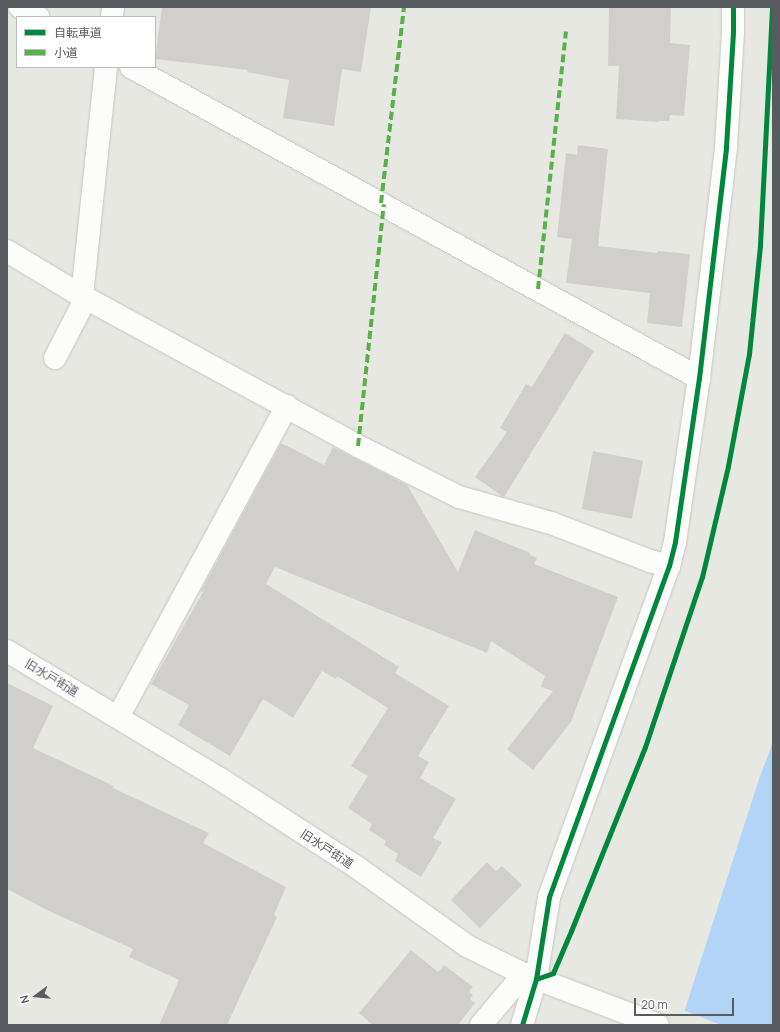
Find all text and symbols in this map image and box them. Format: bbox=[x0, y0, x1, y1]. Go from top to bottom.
legend bbox=[16, 16, 156, 68]
text: 自転車道 bbox=[54, 24, 102, 41]
text: 小道 bbox=[54, 44, 78, 61]
street label: 旧水戸街道 bbox=[23, 656, 81, 700]
street label: 旧水戸街道 bbox=[298, 827, 356, 871]
north arrow bbox=[16, 976, 56, 1016]
scale bar bbox=[636, 990, 736, 1016]
text: N bbox=[16, 994, 32, 1005]
text: 20 m bbox=[641, 996, 668, 1013]

